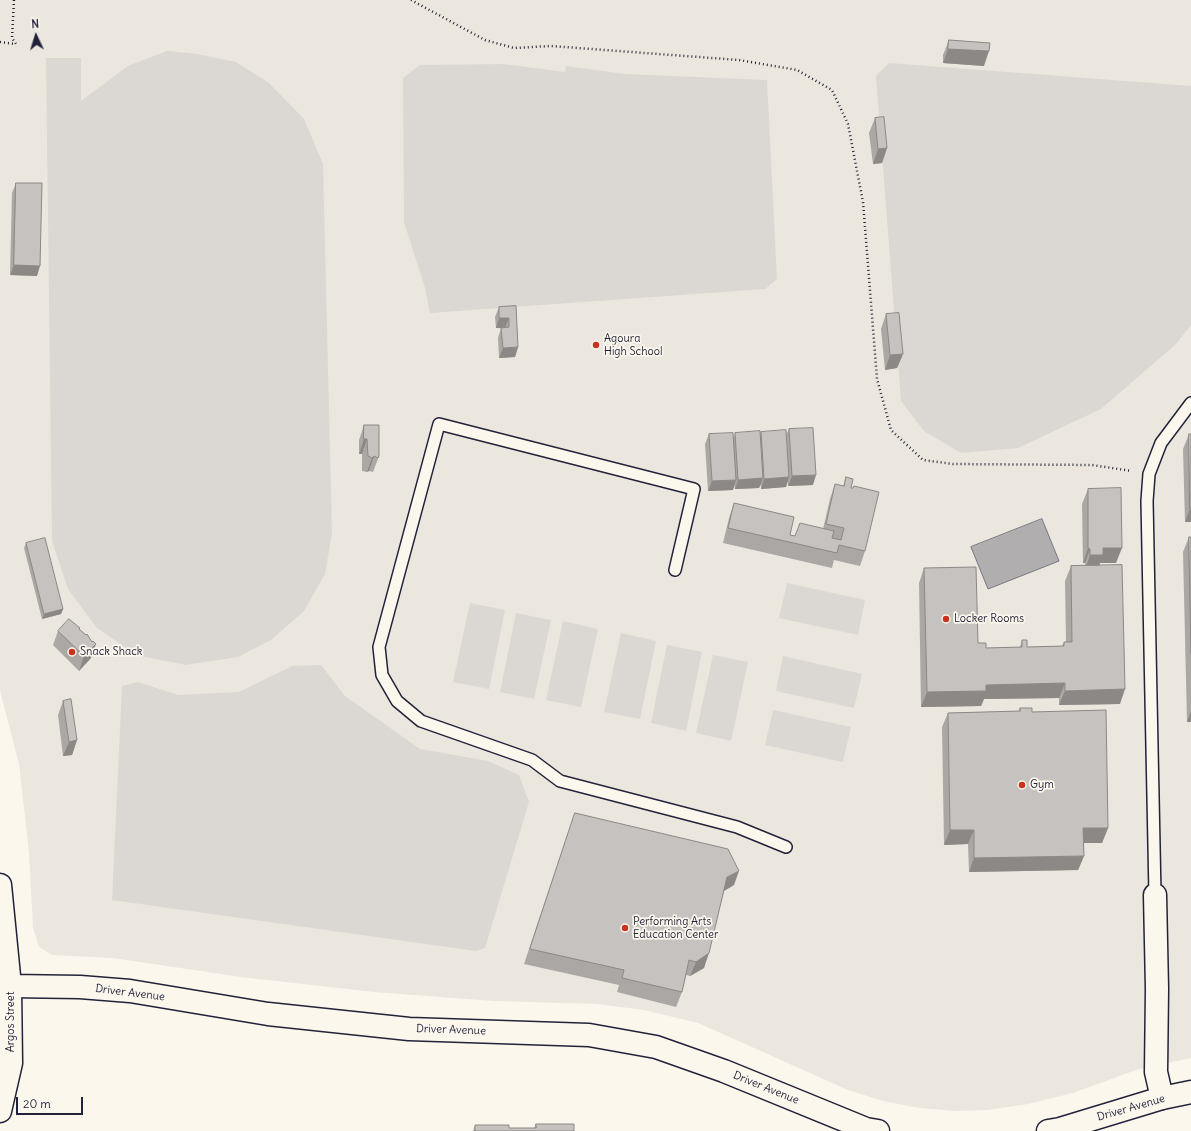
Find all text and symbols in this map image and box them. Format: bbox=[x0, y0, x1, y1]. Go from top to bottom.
north arrow bbox=[16, 16, 56, 56]
text: N bbox=[31, 17, 39, 31]
place label: Agoura High School bbox=[604, 332, 662, 358]
marker: Agoura High School bbox=[591, 340, 601, 350]
place label: Locker Rooms bbox=[954, 612, 1024, 626]
marker: Locker Rooms bbox=[941, 614, 951, 624]
place label: Snack Shack bbox=[80, 645, 142, 659]
marker: Snack Shack bbox=[67, 647, 77, 657]
place label: Gym bbox=[1030, 778, 1054, 792]
marker: Gym bbox=[1017, 780, 1027, 790]
place label: Performing Arts Education Center bbox=[633, 915, 718, 941]
marker: Performing Arts Education Center bbox=[620, 923, 630, 933]
street label: Driver Avenue bbox=[94, 982, 166, 1004]
street label: Argos Street bbox=[4, 992, 18, 1052]
street label: Driver Avenue bbox=[416, 1022, 486, 1038]
street label: Driver Avenue bbox=[731, 1069, 801, 1107]
scale bar bbox=[18, 1089, 85, 1115]
street label: Driver Avenue bbox=[1096, 1092, 1166, 1124]
text: 20 m bbox=[23, 1096, 51, 1111]

